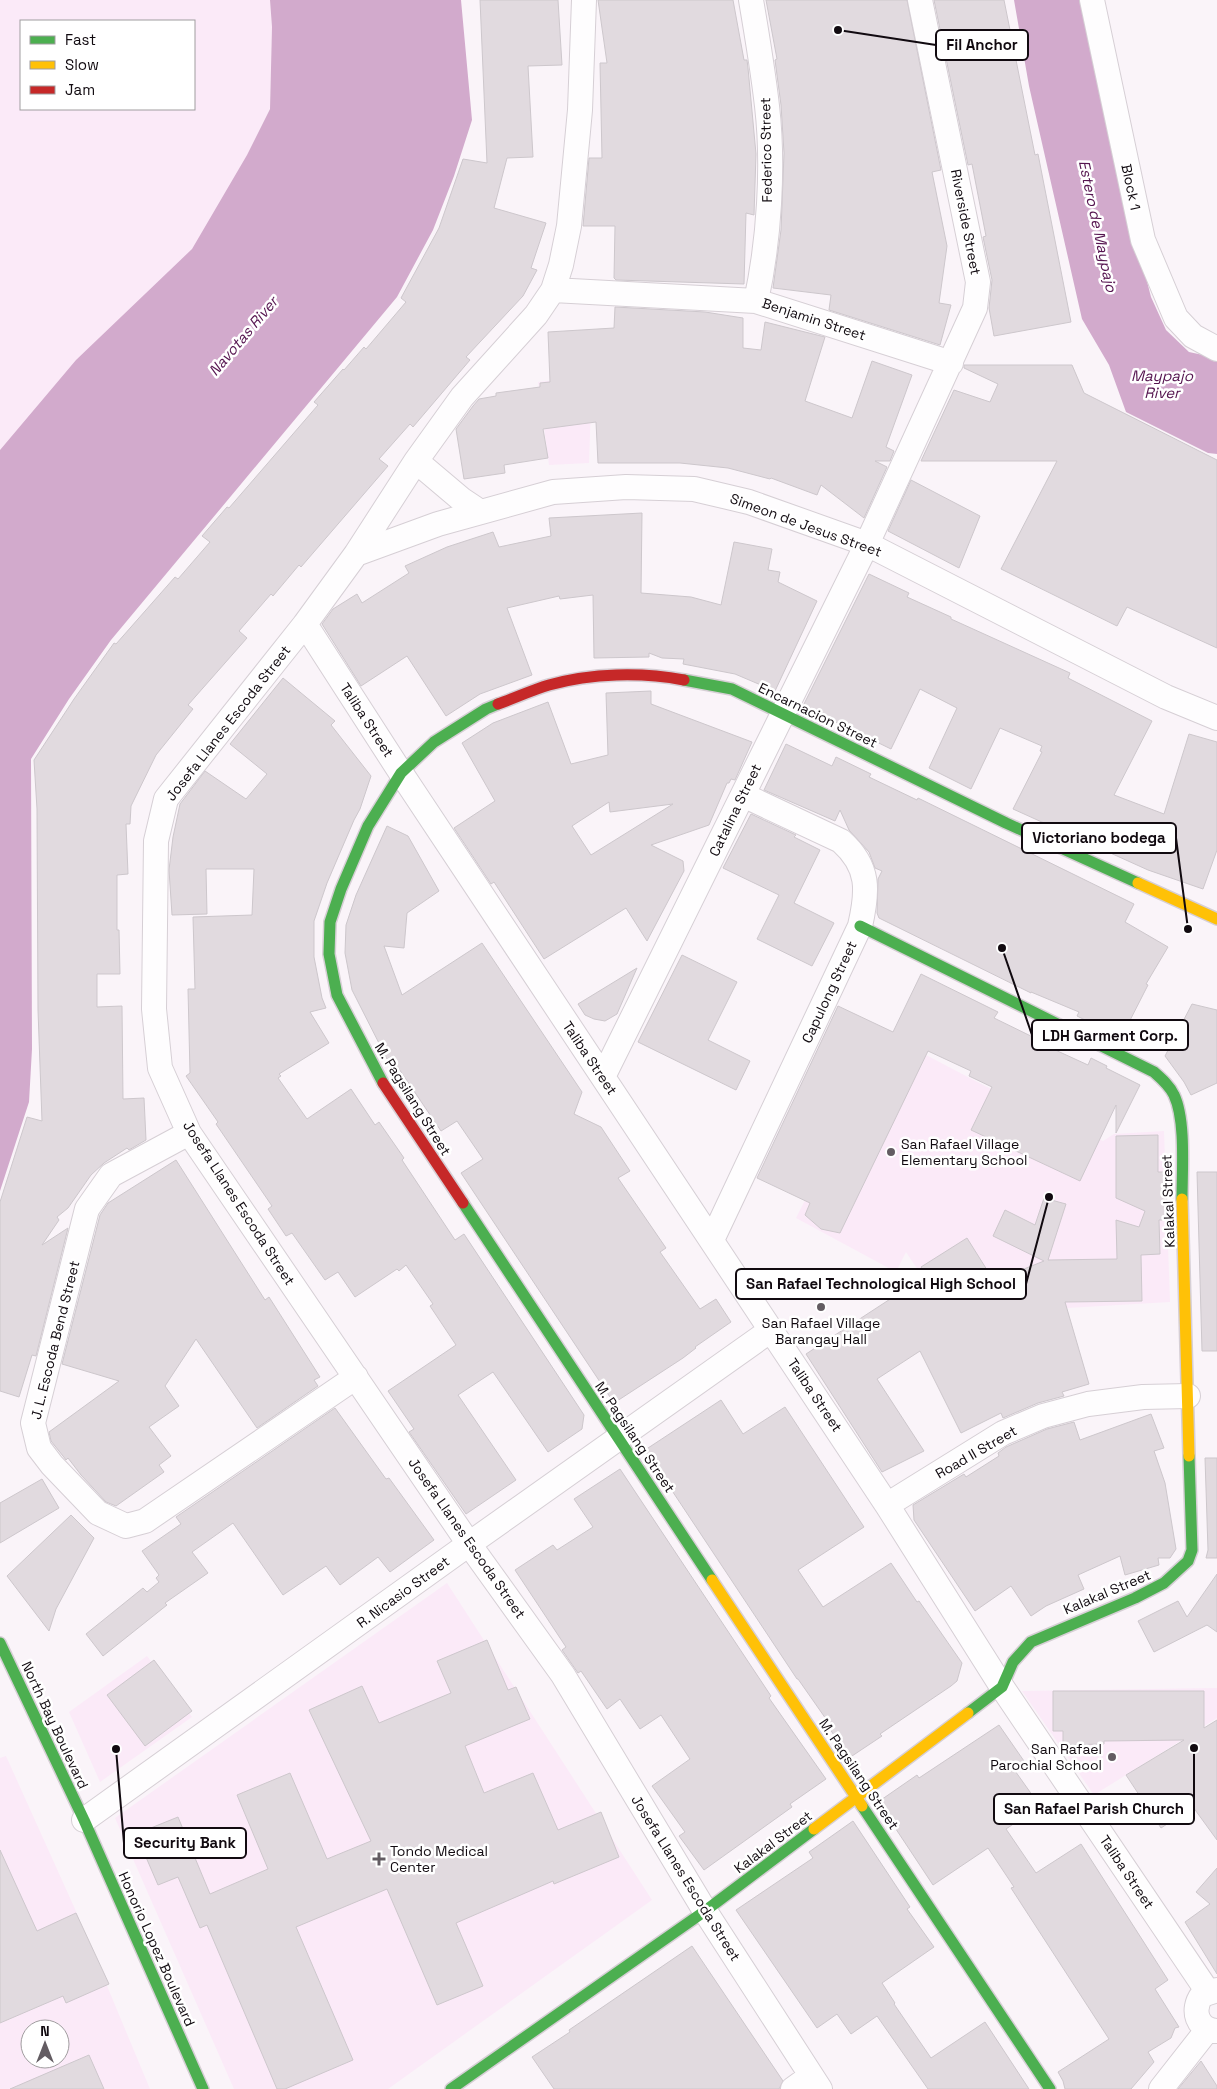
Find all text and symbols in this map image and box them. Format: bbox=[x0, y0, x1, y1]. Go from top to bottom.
legend bbox=[20, 20, 195, 110]
text: Fast bbox=[65, 30, 96, 49]
callout: Fil Anchor bbox=[936, 30, 1028, 60]
text: Fil Anchor bbox=[946, 35, 1018, 54]
text: Slow bbox=[65, 55, 99, 74]
text: Jam bbox=[65, 80, 95, 99]
street label: Federico Street bbox=[756, 97, 776, 203]
water label: Estero de Maypajo bbox=[1075, 158, 1121, 294]
street label: Block 1 bbox=[1117, 162, 1145, 212]
street label: Riverside Street bbox=[947, 168, 985, 276]
water label: Navotas River bbox=[204, 291, 282, 379]
street label: Benjamin Street bbox=[760, 294, 868, 344]
water label: Maypajo River bbox=[1131, 366, 1194, 402]
street label: Simeon de Jesus Street bbox=[728, 489, 884, 561]
street label: Josefa Llanes Escoda Street bbox=[162, 642, 294, 804]
street label: Encarnacion Street bbox=[756, 678, 880, 752]
street label: Taliba Street bbox=[336, 679, 398, 761]
street label: Catalina Street bbox=[705, 761, 765, 859]
callout: Victoriano bodega bbox=[1022, 823, 1176, 853]
text: Victoriano bodega bbox=[1032, 828, 1166, 847]
street label: Capulong Street bbox=[797, 938, 861, 1046]
street label: Taliba Street bbox=[559, 1018, 621, 1098]
callout: LDH Garment Corp. bbox=[1032, 1020, 1188, 1050]
text: LDH Garment Corp. bbox=[1042, 1026, 1178, 1045]
street label: M. Pagsilang Street bbox=[371, 1039, 455, 1159]
street label: Josefa Llanes Escoda Street bbox=[179, 1117, 299, 1289]
place label: San Rafael Village Elementary School bbox=[901, 1135, 1027, 1169]
marker: San Rafael Village Elementary School bbox=[885, 1146, 897, 1158]
street label: Kalakal Street bbox=[1157, 1154, 1179, 1248]
street label: J. L. Escoda Bend Street bbox=[27, 1259, 83, 1421]
callout: San Rafael Technological High School bbox=[736, 1269, 1026, 1299]
text: San Rafael Technological High School bbox=[746, 1274, 1016, 1293]
marker: San Rafael Village Barangay Hall bbox=[815, 1301, 827, 1313]
place label: San Rafael Village Barangay Hall bbox=[762, 1314, 880, 1348]
street label: Taliba Street bbox=[784, 1355, 846, 1435]
street label: M. Pagsilang Street bbox=[591, 1378, 679, 1496]
street label: Road II Street bbox=[932, 1421, 1020, 1483]
street label: Josefa Llanes Escoda Street bbox=[404, 1454, 530, 1622]
street label: R. Nicasio Street bbox=[353, 1552, 453, 1632]
street label: Kalakal Street bbox=[1061, 1565, 1153, 1619]
street label: North Bay Boulevard bbox=[18, 1658, 92, 1792]
street label: M. Pagsilang Street bbox=[815, 1715, 903, 1833]
place label: San Rafael Parochial School bbox=[990, 1740, 1102, 1774]
marker: San Rafael Parochial School bbox=[1106, 1751, 1118, 1763]
street label: Josefa Llanes Escoda Street bbox=[627, 1792, 745, 1964]
callout: San Rafael Parish Church bbox=[994, 1794, 1194, 1824]
text: San Rafael Parish Church bbox=[1004, 1799, 1184, 1818]
street label: Kalakal Street bbox=[730, 1807, 816, 1877]
callout: Security Bank bbox=[124, 1828, 246, 1858]
street label: Taliba Street bbox=[1096, 1832, 1158, 1912]
text: Security Bank bbox=[134, 1833, 236, 1852]
place label: Tondo Medical Center bbox=[390, 1842, 488, 1876]
marker: Tondo Medical Center bbox=[372, 1852, 386, 1866]
street label: Honorio Lopez Boulevard bbox=[115, 1869, 199, 2029]
north arrow bbox=[20, 2019, 70, 2069]
text: N bbox=[40, 2022, 50, 2040]

